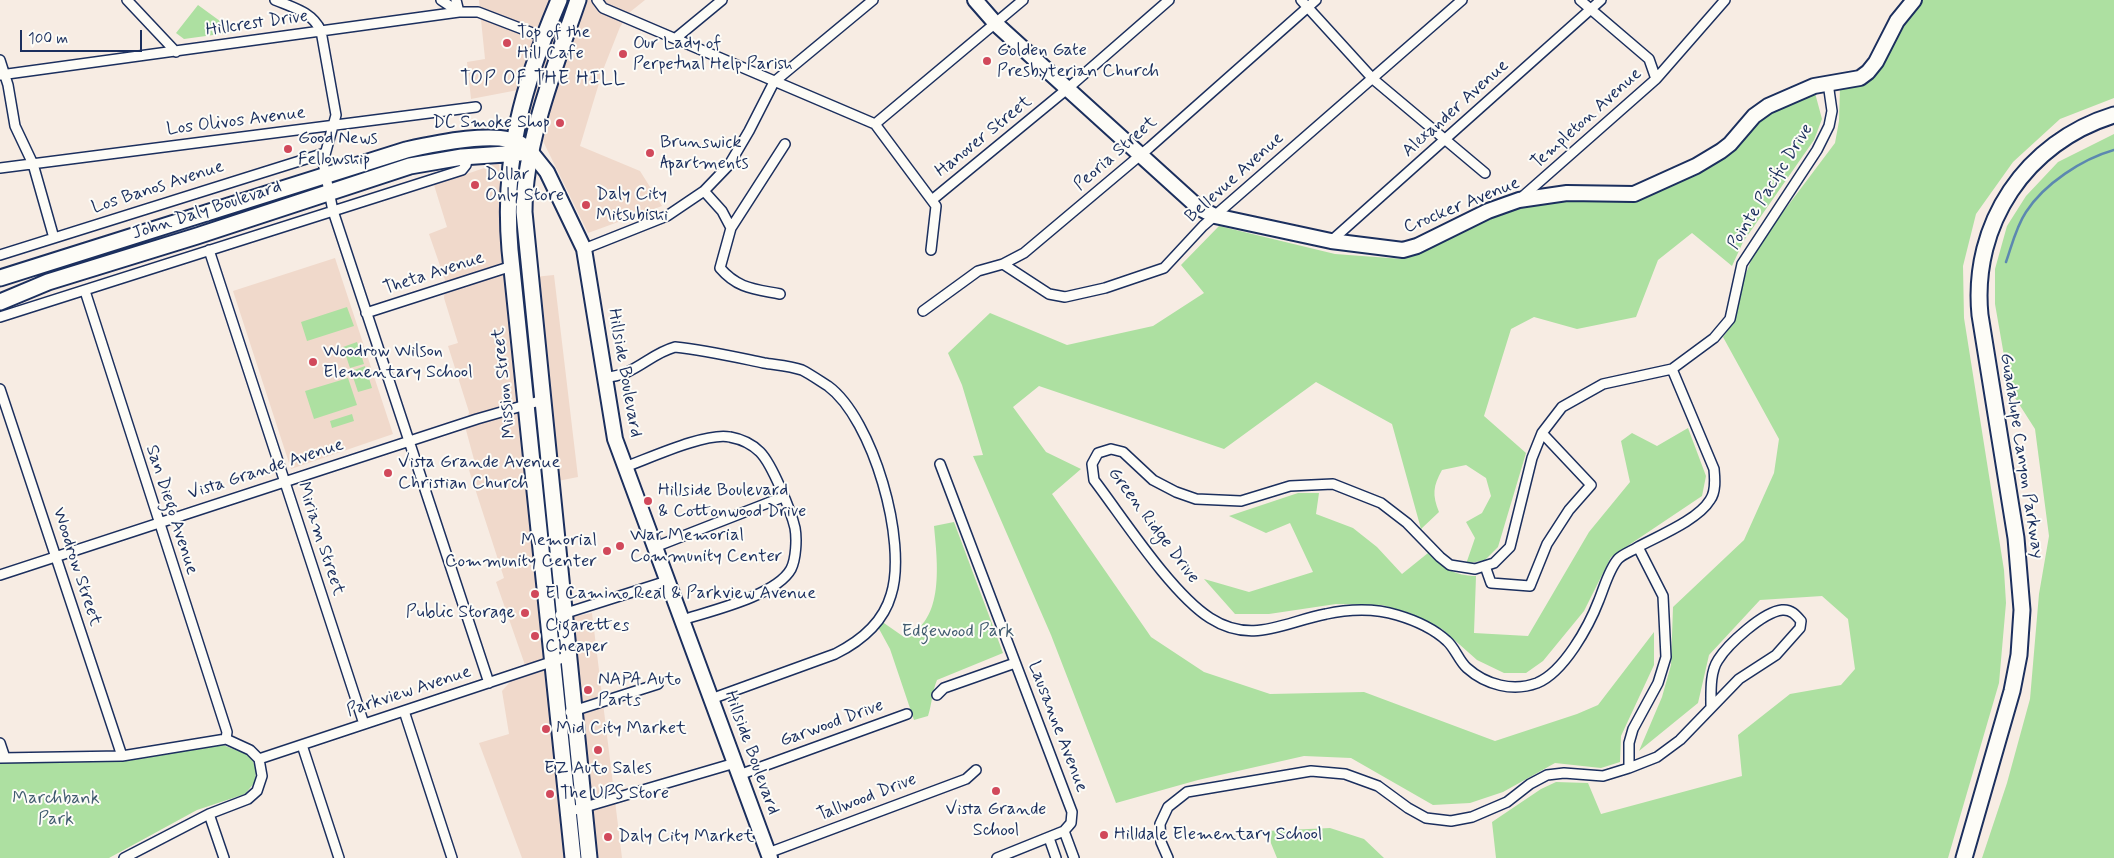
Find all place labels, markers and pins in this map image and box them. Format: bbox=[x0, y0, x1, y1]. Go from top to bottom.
place label: Top of the Hill Cafe bbox=[517, 22, 590, 64]
place label: Our Lady of Perpetual Help Parish bbox=[633, 33, 793, 76]
marker: Top of the Hill Cafe bbox=[501, 37, 513, 49]
place label: Golden Gate Presbyterian Church bbox=[997, 40, 1159, 82]
marker: Our Lady of Perpetual Help Parish bbox=[617, 48, 629, 60]
marker: Golden Gate Presbyterian Church bbox=[981, 55, 993, 67]
place label: DC Smoke Shop bbox=[432, 112, 550, 134]
marker: DC Smoke Shop bbox=[554, 117, 566, 129]
place label: Good News Fellowship bbox=[298, 128, 378, 170]
place label: Brunswick Apartments bbox=[660, 132, 748, 174]
marker: Good News Fellowship bbox=[282, 143, 294, 155]
marker: Brunswick Apartments bbox=[644, 147, 656, 159]
place label: Dollar Only Store bbox=[485, 164, 564, 206]
marker: Dollar Only Store bbox=[469, 179, 481, 191]
place label: Daly City Mitsubishi bbox=[596, 184, 668, 226]
marker: Daly City Mitsubishi bbox=[580, 199, 592, 211]
place label: Woodrow Wilson Elementary School bbox=[323, 341, 473, 384]
marker: Woodrow Wilson Elementary School bbox=[307, 356, 319, 368]
place label: Vista Grande Avenue Christian Church bbox=[398, 452, 560, 494]
marker: Vista Grande Avenue Christian Church bbox=[382, 467, 394, 479]
place label: Hillside Boulevard & Cottonwood Drive bbox=[658, 480, 806, 522]
marker: Hillside Boulevard & Cottonwood Drive bbox=[642, 495, 654, 507]
place label: War Memorial Community Center bbox=[630, 525, 782, 568]
place label: Memorial Community Center bbox=[445, 530, 597, 572]
marker: War Memorial Community Center bbox=[614, 540, 626, 552]
marker: Memorial Community Center bbox=[601, 545, 613, 557]
place label: El Camino Real & Parkview Avenue bbox=[545, 583, 816, 605]
marker: El Camino Real & Parkview Avenue bbox=[529, 588, 541, 600]
place label: Public Storage bbox=[406, 602, 515, 624]
marker: Public Storage bbox=[519, 607, 531, 619]
place label: Cigarettes Cheaper bbox=[545, 615, 629, 658]
marker: Cigarettes Cheaper bbox=[529, 630, 541, 642]
place label: NAPA Auto Parts bbox=[598, 669, 681, 712]
marker: NAPA Auto Parts bbox=[582, 684, 594, 696]
place label: Mid City Market bbox=[556, 718, 687, 740]
marker: Mid City Market bbox=[540, 723, 552, 735]
marker: EZ Auto Sales bbox=[592, 744, 604, 756]
place label: EZ Auto Sales bbox=[544, 758, 652, 780]
place label: The UPS Store bbox=[560, 783, 669, 805]
marker: Vista Grande School bbox=[990, 785, 1002, 797]
marker: The UPS Store bbox=[544, 788, 556, 800]
place label: Vista Grande School bbox=[946, 799, 1046, 842]
place label: Hilldale Elementary School bbox=[1114, 824, 1322, 846]
place label: Daly City Market bbox=[618, 826, 754, 848]
marker: Hilldale Elementary School bbox=[1098, 829, 1110, 841]
marker: Daly City Market bbox=[602, 831, 614, 843]

